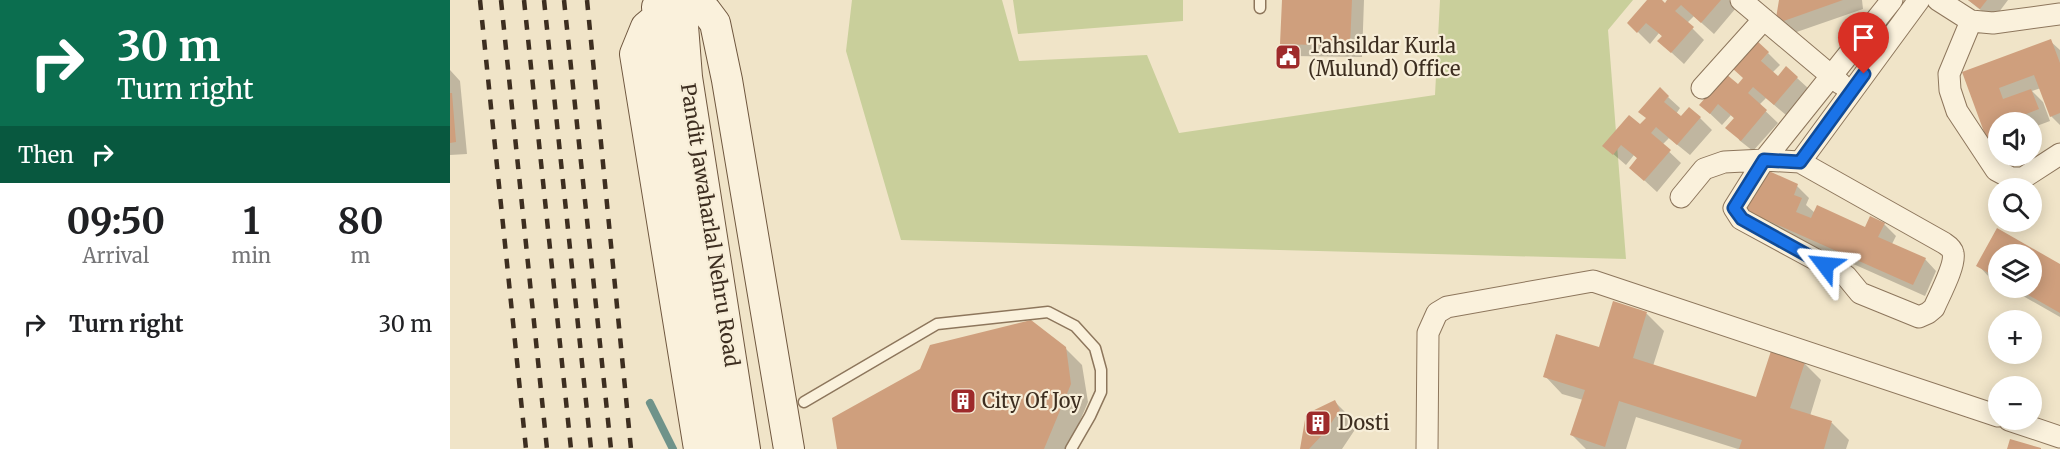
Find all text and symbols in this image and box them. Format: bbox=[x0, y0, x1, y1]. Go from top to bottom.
pin bbox=[1838, 12, 1889, 74]
text: 30 m bbox=[117, 20, 221, 72]
icon: arrive bbox=[1847, 21, 1880, 54]
icon: right bbox=[18, 24, 96, 102]
place label: Tahsildar Kurla (Mulund) Office bbox=[1308, 33, 1460, 81]
public building icon: Tahsildar Kurla (Mulund) Office bbox=[1273, 42, 1303, 72]
text: Turn right bbox=[117, 72, 254, 106]
street label: Pandit Jawaharlal Nehru Road bbox=[676, 81, 745, 368]
map controls bbox=[1988, 112, 2042, 430]
button: sound bbox=[1988, 112, 2042, 166]
icon: right bbox=[86, 138, 119, 171]
text: Then bbox=[18, 141, 74, 169]
button: search bbox=[1988, 178, 2042, 232]
text: 09:50 bbox=[66, 199, 165, 244]
text: 1 bbox=[243, 199, 260, 244]
text: 80 bbox=[338, 199, 384, 244]
position arrow bbox=[1793, 233, 1857, 297]
text: Arrival bbox=[82, 243, 149, 268]
text: min bbox=[232, 243, 271, 268]
text: m bbox=[351, 243, 370, 268]
button: layers bbox=[1988, 244, 2042, 298]
icon: right bbox=[18, 308, 51, 341]
text: Turn right bbox=[69, 310, 183, 338]
text: 30 m bbox=[378, 310, 432, 338]
button: + bbox=[1988, 310, 2042, 364]
button: − bbox=[1988, 376, 2042, 430]
building icon: City Of Joy bbox=[948, 386, 978, 416]
place label: City Of Joy bbox=[982, 388, 1082, 413]
building icon: Dosti bbox=[1303, 408, 1333, 438]
place label: Dosti bbox=[1338, 410, 1389, 435]

